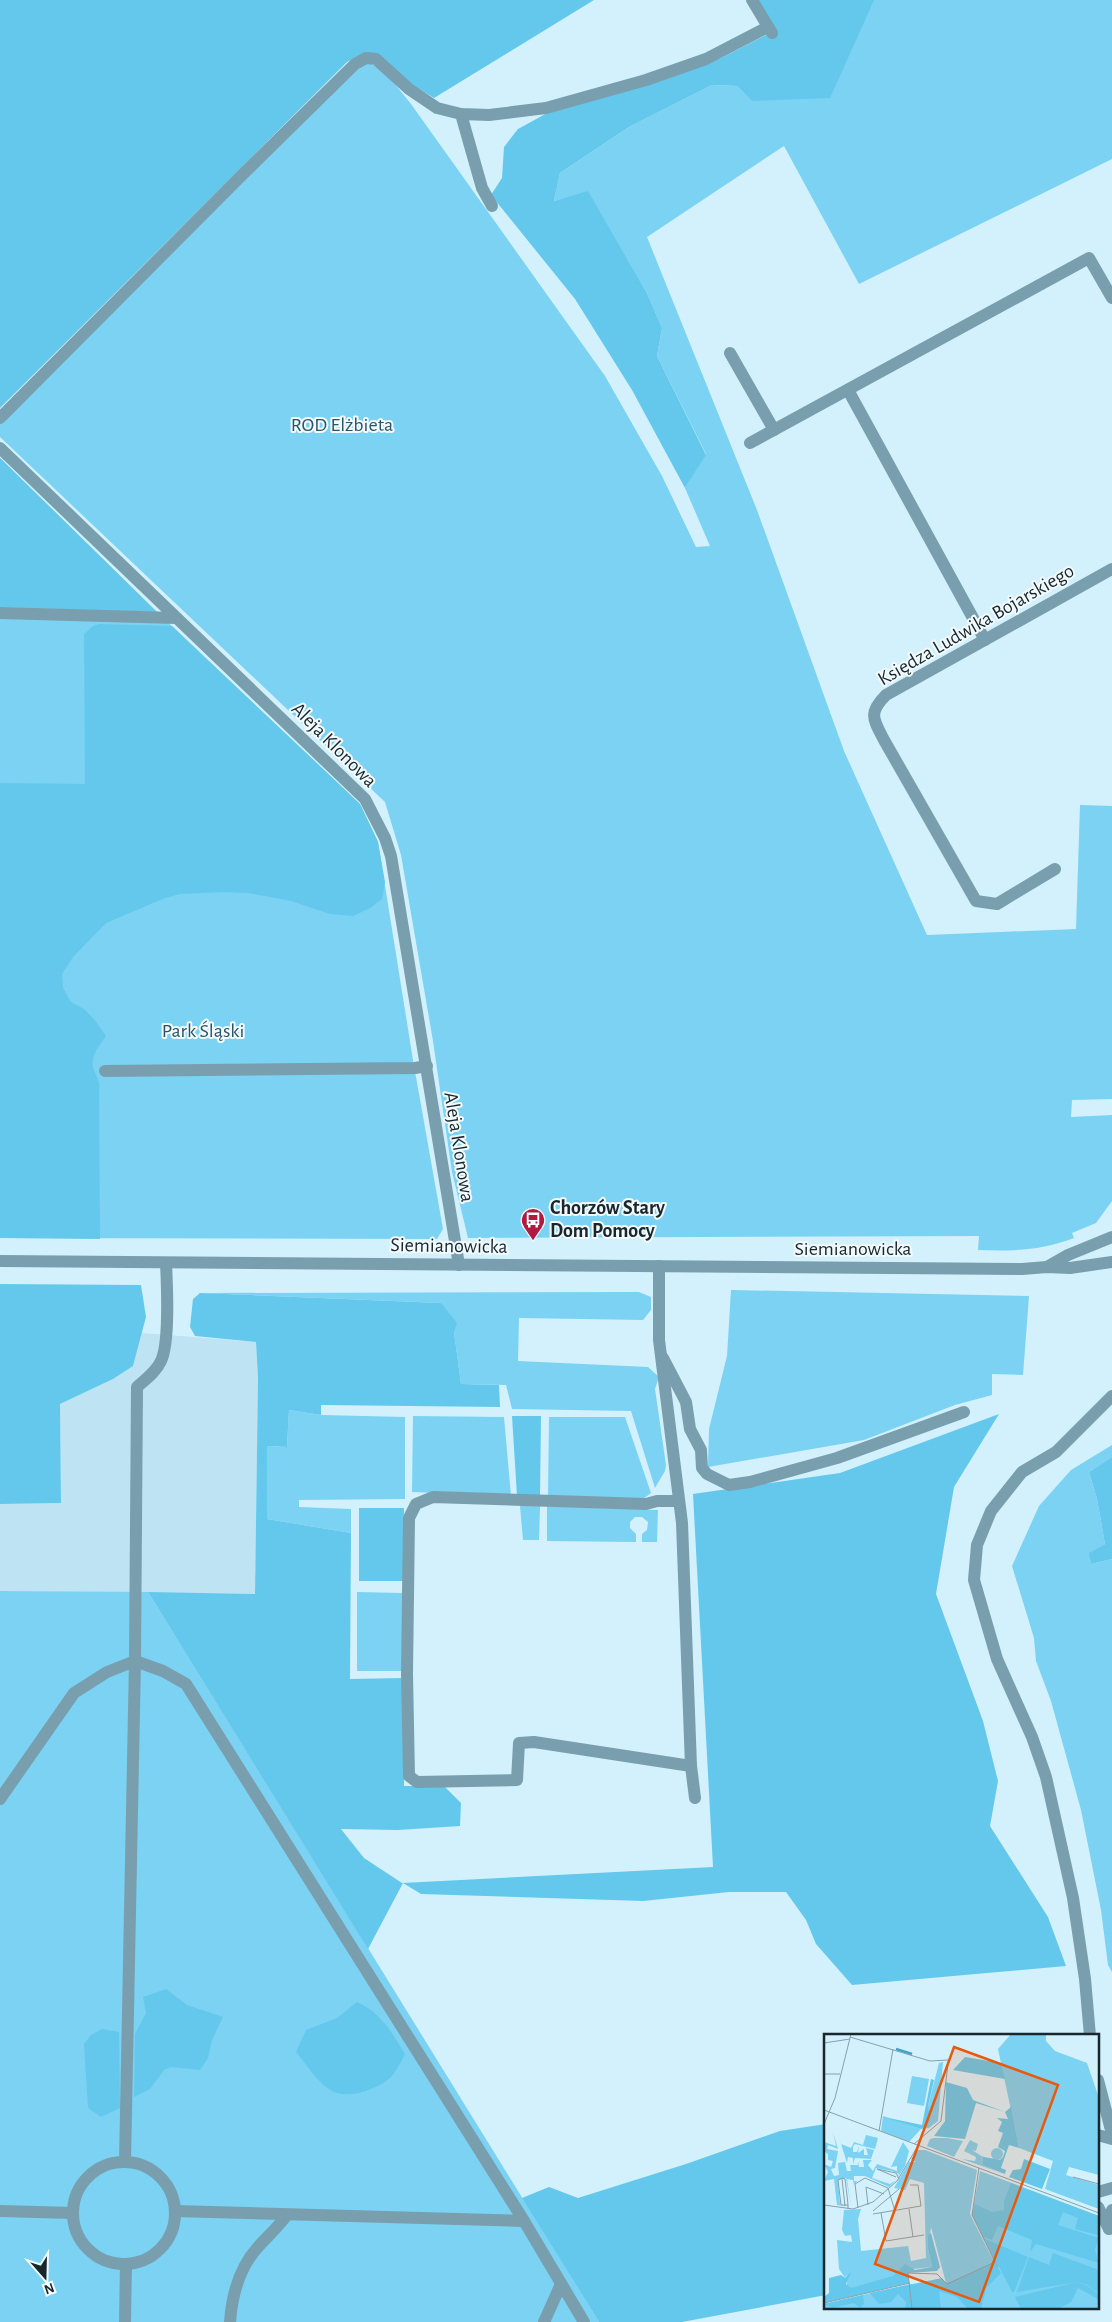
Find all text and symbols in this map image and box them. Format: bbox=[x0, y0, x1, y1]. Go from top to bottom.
park label: ROD Elżbieta bbox=[291, 415, 393, 435]
street label: Księdza Ludwika Bojarskiego bbox=[874, 561, 1078, 689]
street label: Aleja Klonowa bbox=[288, 699, 380, 791]
park label: Park Śląski bbox=[162, 1020, 244, 1041]
street label: Aleja Klonowa bbox=[440, 1090, 478, 1204]
place label: Chorzów Stary Dom Pomocy bbox=[550, 1198, 665, 1241]
bus stop icon: Chorzów Stary Dom Pomocy bbox=[520, 1207, 546, 1241]
street label: Siemianowicka bbox=[390, 1235, 508, 1257]
street label: Siemianowicka bbox=[794, 1239, 912, 1259]
inset map bbox=[824, 2034, 1100, 2310]
north arrow bbox=[20, 2252, 70, 2302]
text: N bbox=[42, 2280, 56, 2297]

